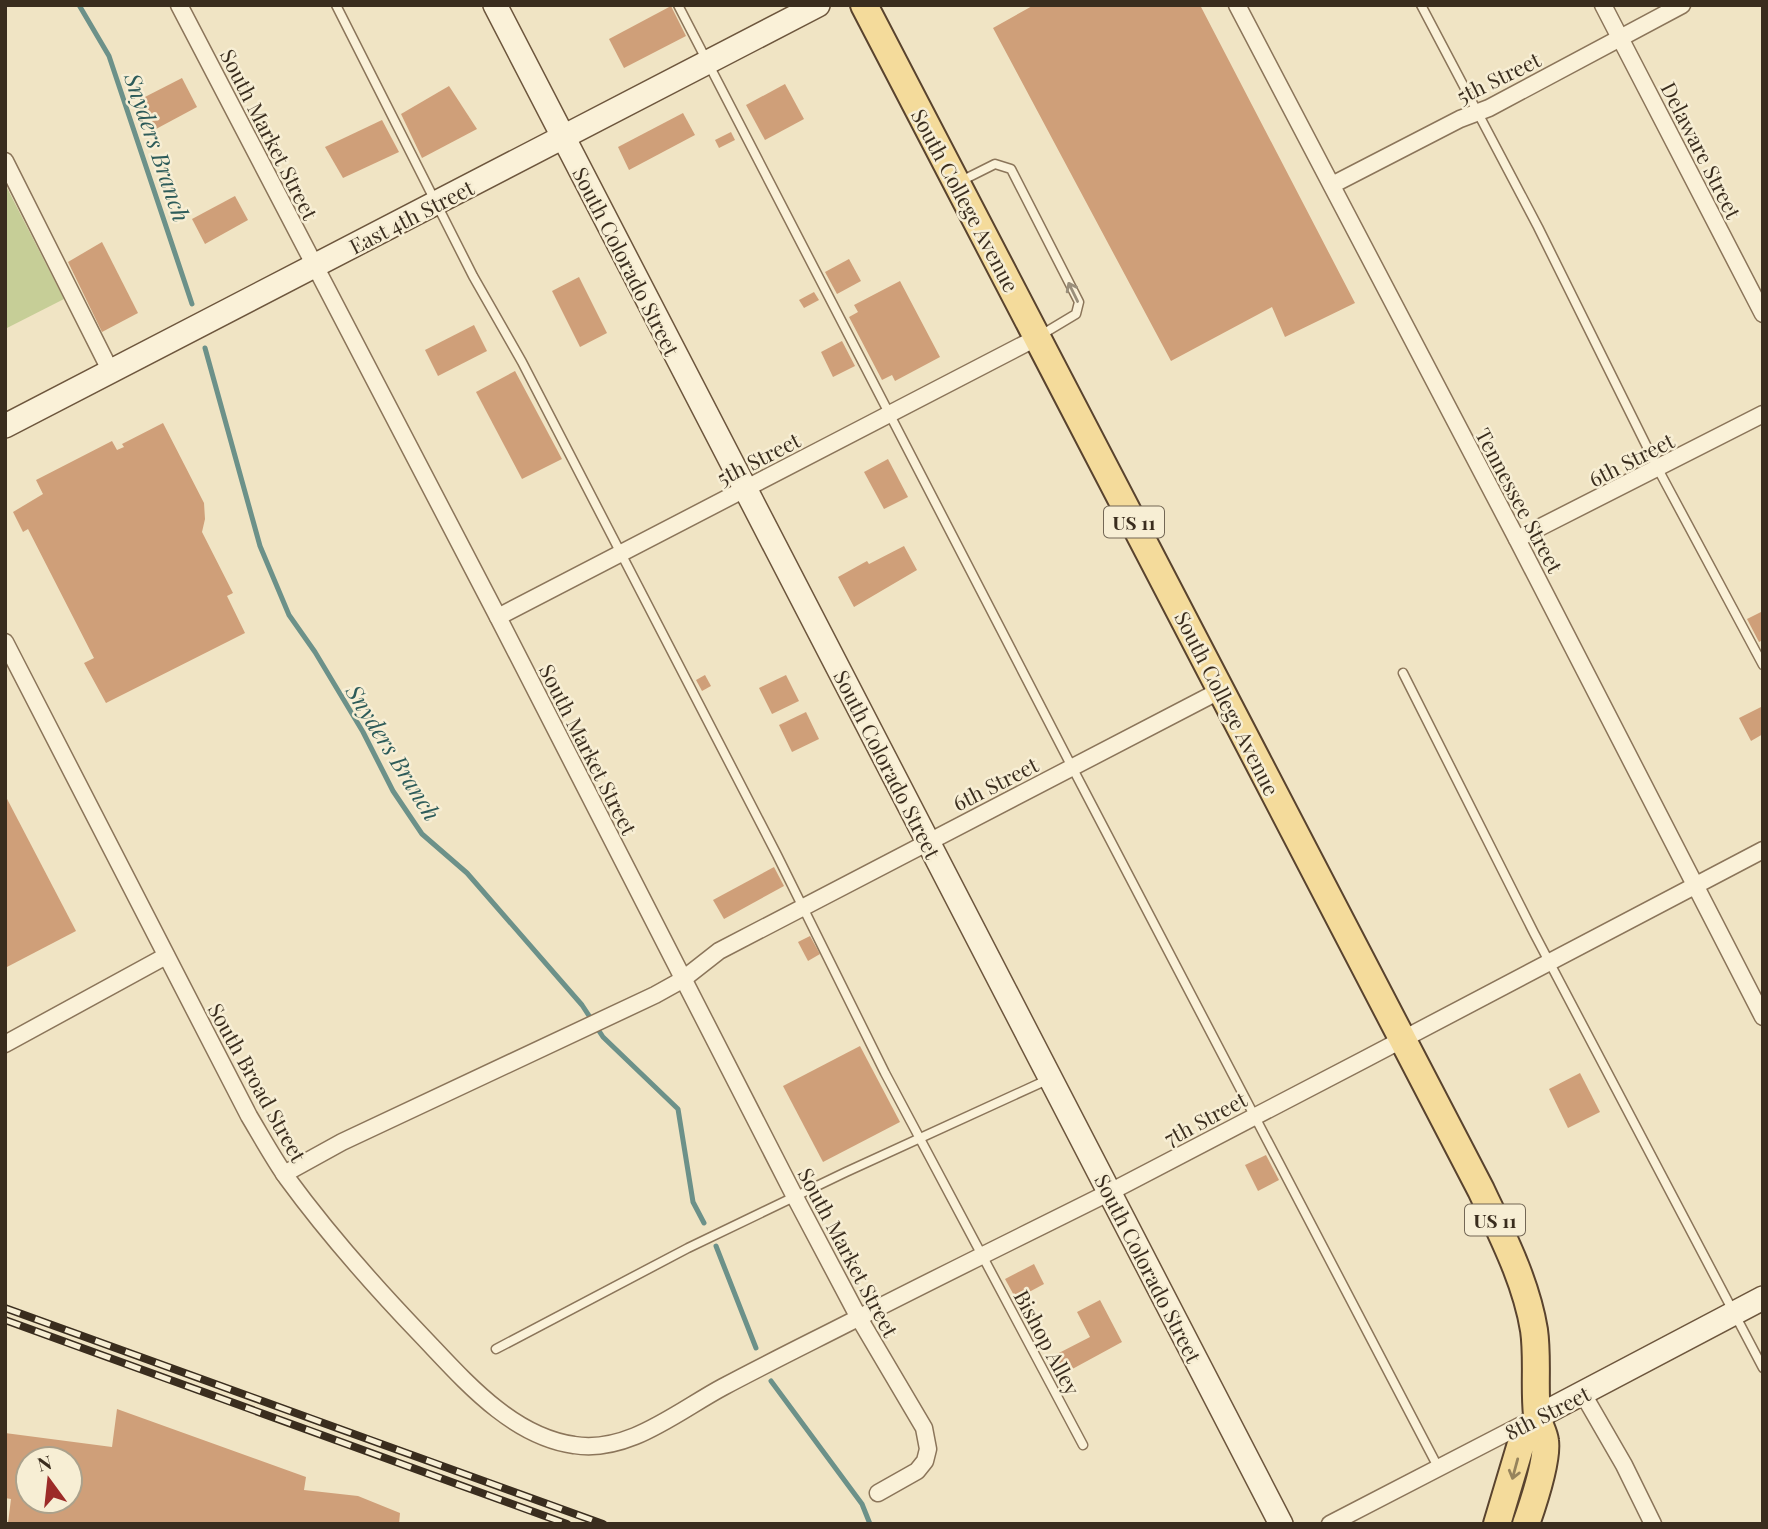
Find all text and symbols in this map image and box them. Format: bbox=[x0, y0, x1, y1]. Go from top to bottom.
street label: South Market Street bbox=[215, 44, 325, 225]
street label: 5th Street bbox=[1451, 44, 1545, 109]
water label: Snyders Branch bbox=[118, 68, 198, 226]
street label: Delaware Street bbox=[1656, 77, 1749, 224]
street label: South College Avenue bbox=[906, 104, 1026, 296]
street label: South Colorado Street bbox=[567, 162, 687, 361]
street label: East 4th Street bbox=[344, 172, 479, 259]
one-way arrow bbox=[1066, 282, 1080, 302]
street label: Tennessee Street bbox=[1470, 423, 1570, 578]
street label: 5th Street bbox=[711, 425, 805, 491]
street label: 6th Street bbox=[1584, 425, 1679, 492]
road number: US 11 bbox=[1104, 506, 1164, 538]
street label: South College Avenue bbox=[1169, 606, 1287, 800]
street label: South Market Street bbox=[534, 659, 644, 840]
street label: South Colorado Street bbox=[828, 665, 948, 864]
water label: Snyders Branch bbox=[339, 677, 448, 826]
street label: 6th Street bbox=[948, 749, 1043, 816]
street label: South Broad Street bbox=[203, 997, 314, 1167]
street label: 7th Street bbox=[1159, 1084, 1252, 1151]
street label: South Market Street bbox=[793, 1162, 906, 1342]
street label: South Colorado Street bbox=[1089, 1169, 1209, 1368]
road number: US 11 bbox=[1465, 1204, 1525, 1236]
street label: Bishop Alley bbox=[1009, 1285, 1088, 1400]
street label: 8th Street bbox=[1500, 1378, 1595, 1445]
north arrow bbox=[14, 1445, 84, 1515]
text: N bbox=[34, 1448, 55, 1477]
one-way arrow bbox=[1507, 1458, 1520, 1480]

